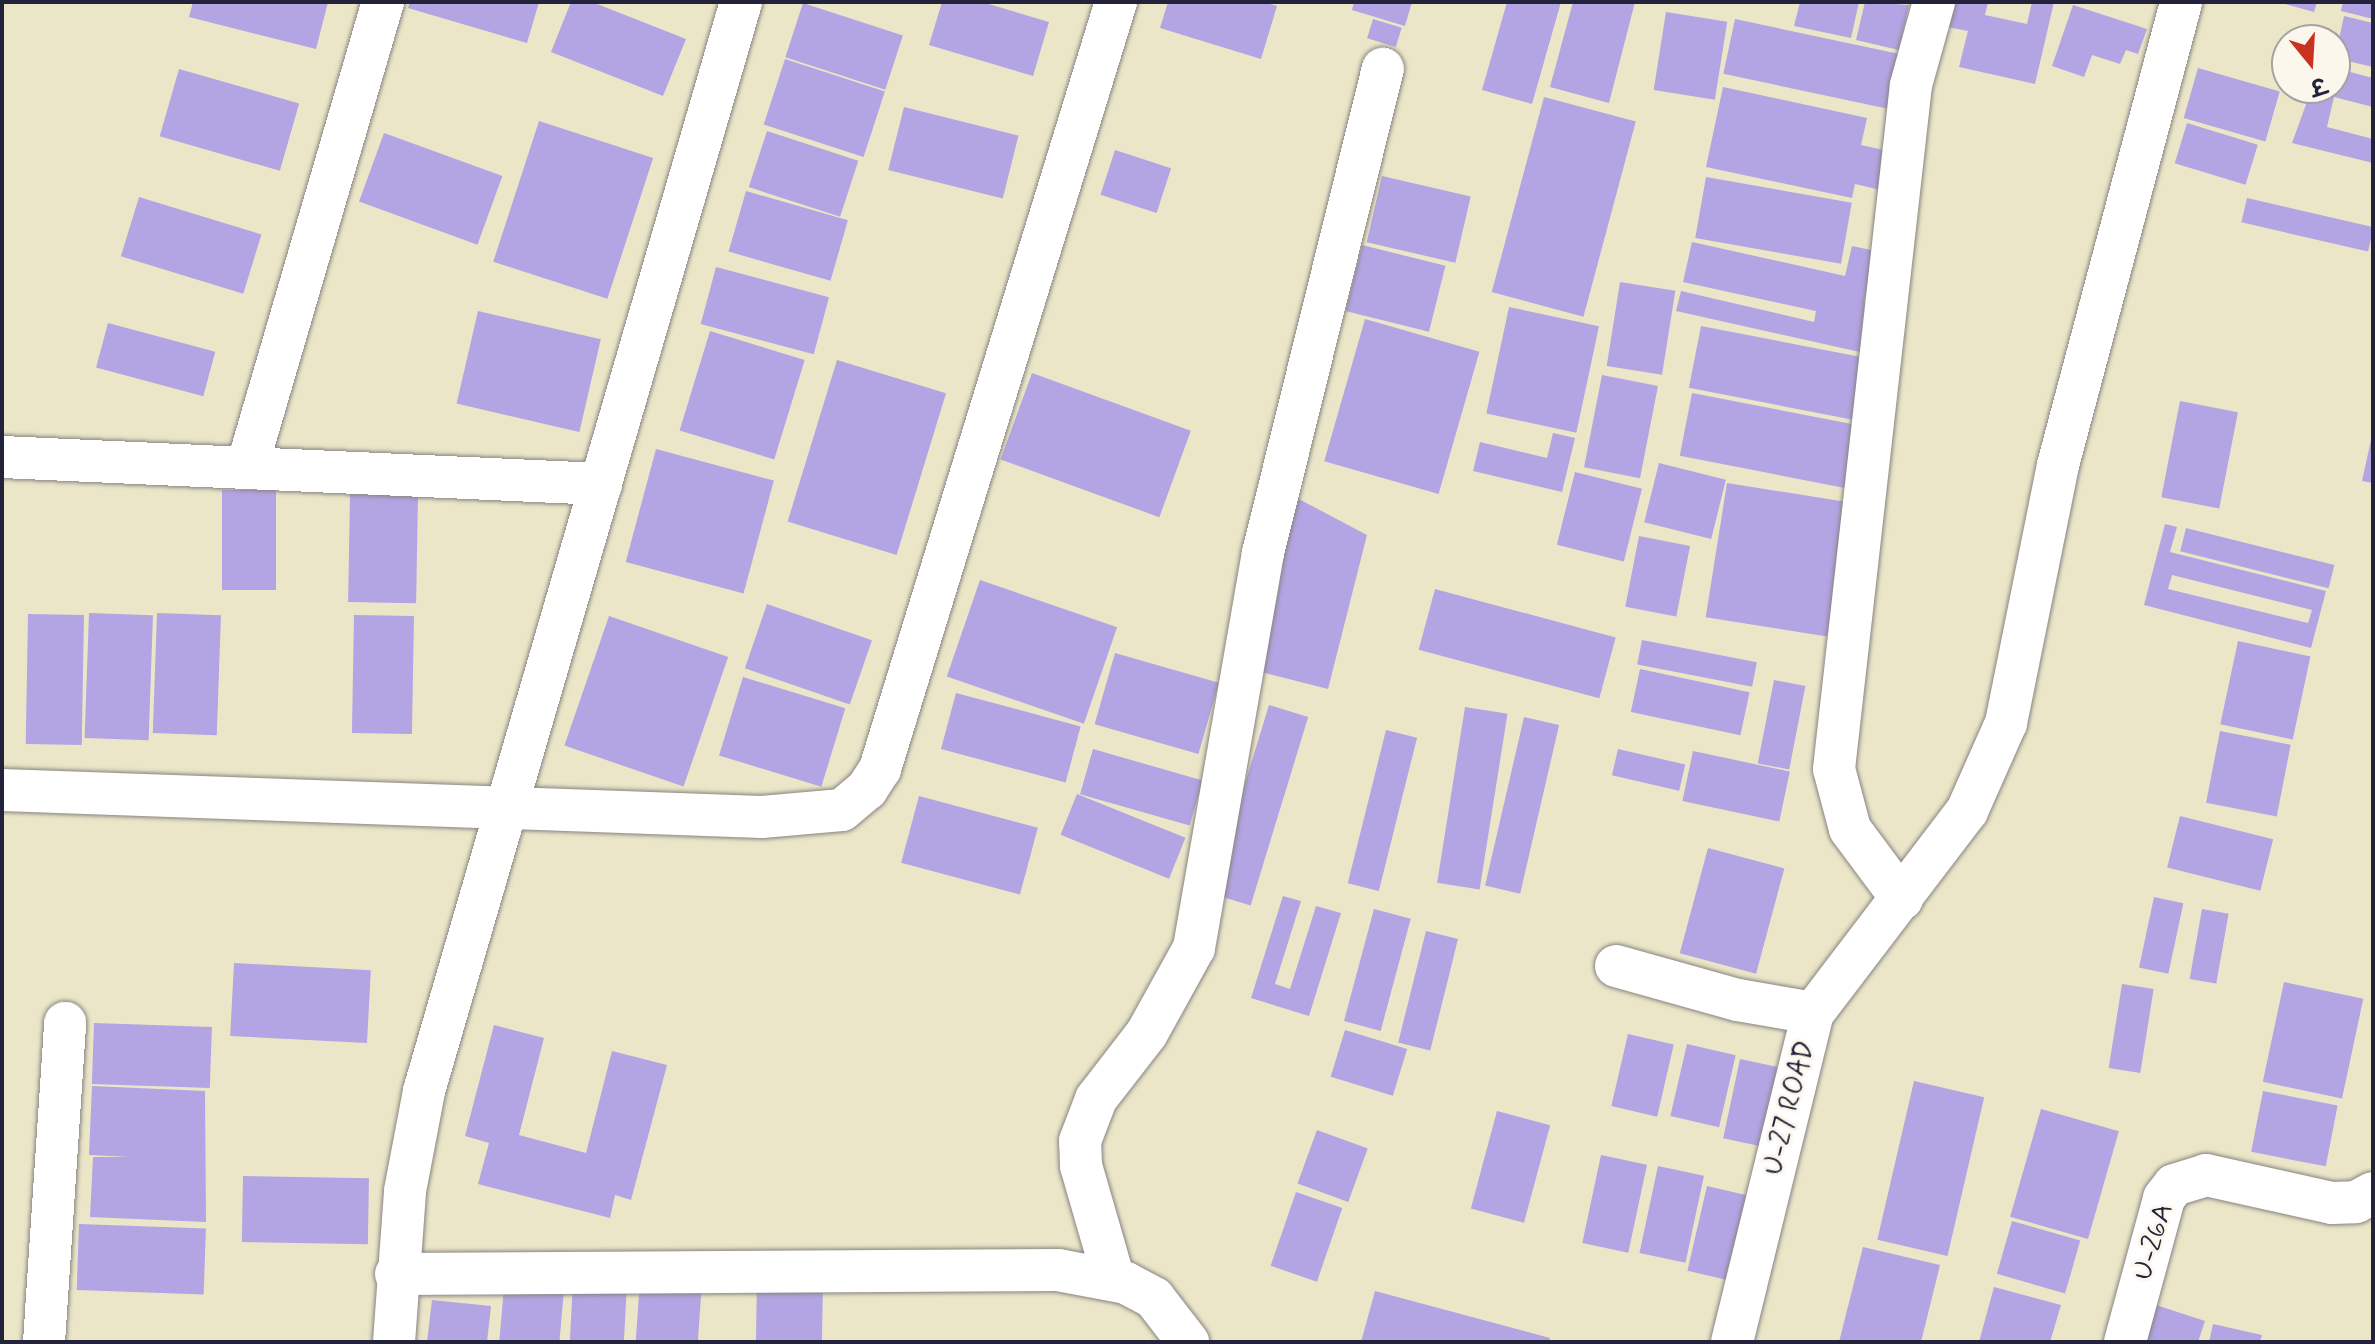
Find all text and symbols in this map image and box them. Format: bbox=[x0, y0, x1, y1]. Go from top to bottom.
north arrow bbox=[2271, 24, 2351, 104]
text: उ bbox=[2307, 69, 2329, 101]
street label: U-27 ROAD bbox=[1757, 1037, 1823, 1179]
street label: U-26A bbox=[2126, 1200, 2182, 1284]

